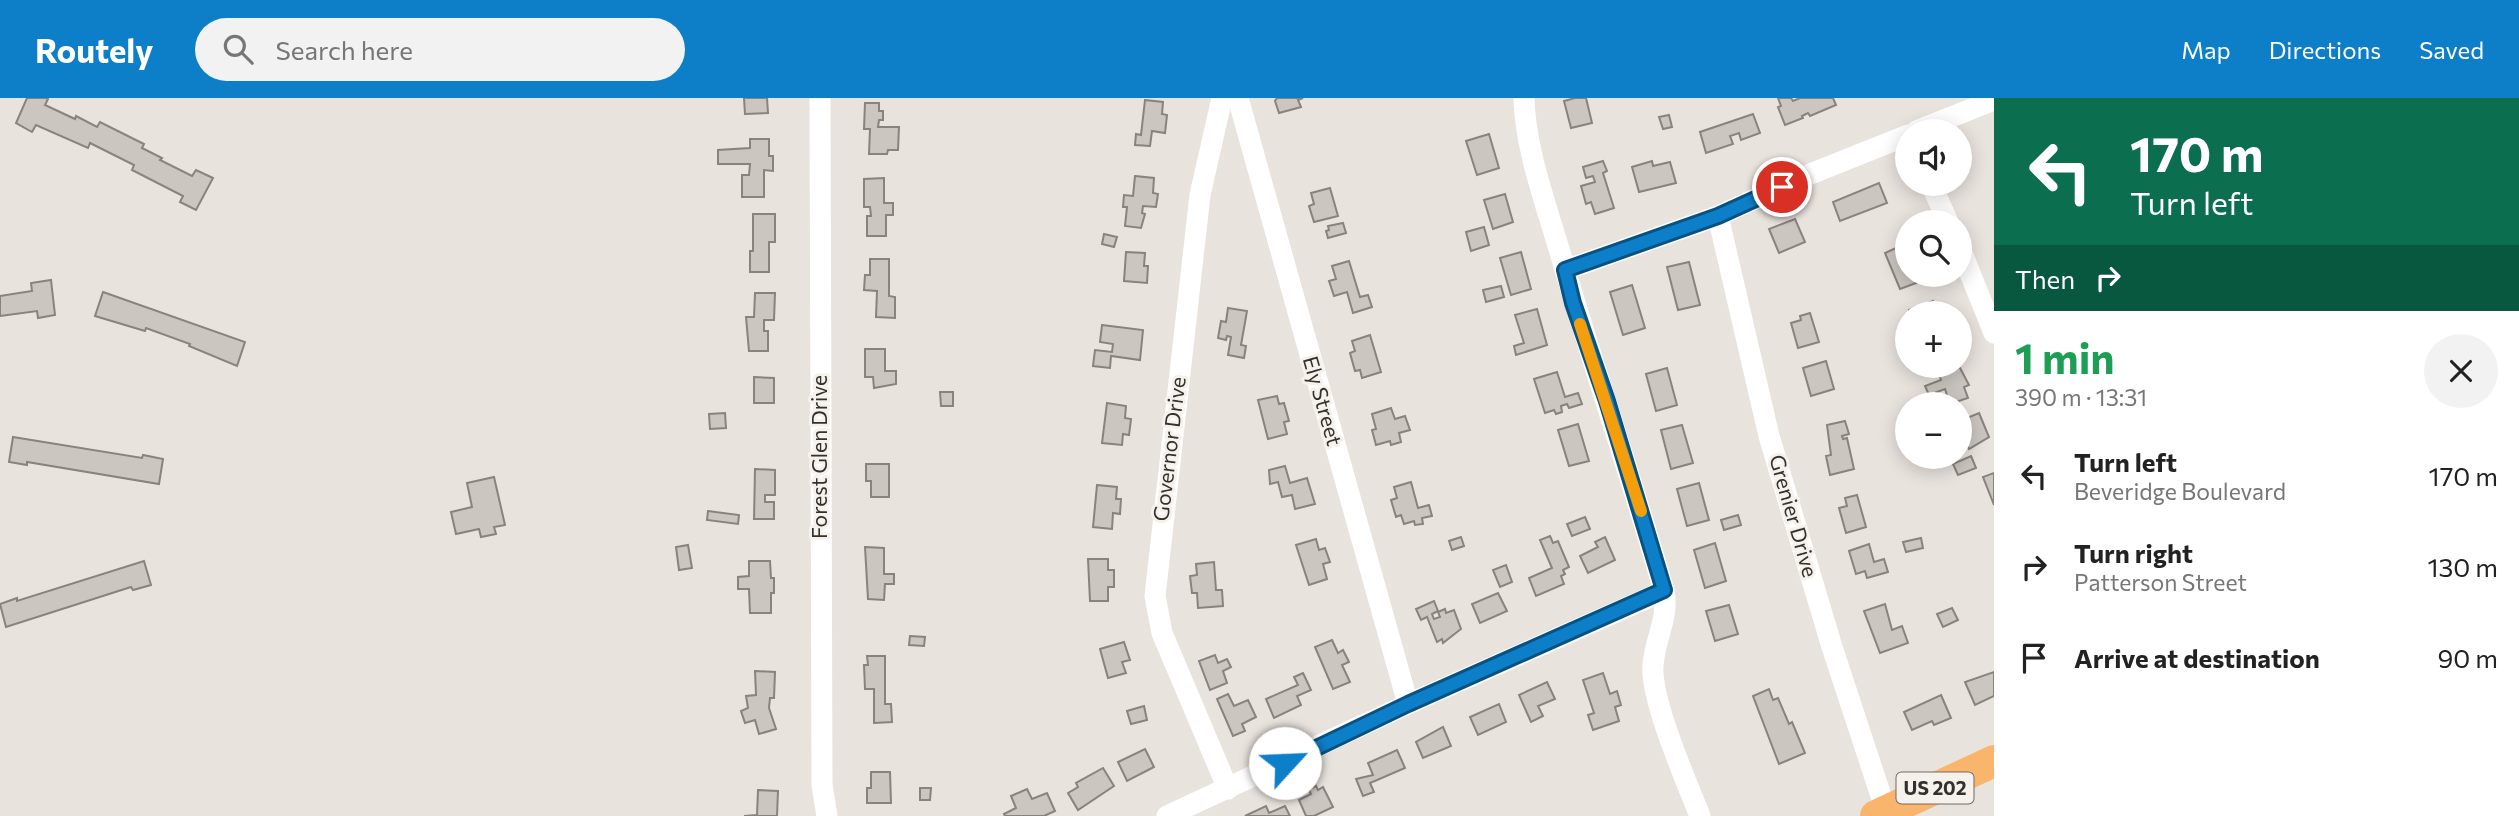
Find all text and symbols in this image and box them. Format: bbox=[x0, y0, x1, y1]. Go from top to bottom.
search box bbox=[195, 18, 685, 81]
text: Routely bbox=[35, 29, 153, 70]
icon: search bbox=[219, 30, 257, 68]
text: Search here bbox=[275, 34, 413, 65]
text: Map bbox=[2181, 35, 2231, 64]
text: Directions bbox=[2269, 35, 2381, 64]
text: Saved bbox=[2419, 35, 2484, 64]
map controls bbox=[1895, 119, 1972, 469]
button: sound bbox=[1895, 119, 1972, 196]
text: 170 m bbox=[2130, 122, 2263, 182]
icon: left bbox=[2015, 126, 2106, 217]
pin bbox=[1752, 157, 1812, 217]
icon: arrive bbox=[1763, 168, 1801, 206]
text: Turn left bbox=[2130, 182, 2254, 222]
button: search bbox=[1895, 210, 1972, 287]
icon: right bbox=[2089, 259, 2127, 297]
text: Then bbox=[2015, 263, 2075, 294]
button: + bbox=[1895, 301, 1972, 378]
text: 1 min bbox=[2015, 331, 2115, 383]
button: close bbox=[2424, 334, 2498, 408]
street label: Ely Street bbox=[1299, 353, 1348, 448]
street label: Forest Glen Drive bbox=[806, 375, 831, 539]
street label: Governor Drive bbox=[1147, 375, 1190, 522]
text: 390 m · 13:31 bbox=[2015, 383, 2147, 411]
button: − bbox=[1895, 392, 1972, 469]
text: Turn left bbox=[2074, 446, 2177, 477]
street label: Grenier Drive bbox=[1765, 452, 1824, 580]
icon: left bbox=[2015, 457, 2053, 495]
text: 170 m bbox=[2429, 460, 2498, 491]
text: Beveridge Boulevard bbox=[2074, 477, 2286, 505]
text: Turn right bbox=[2074, 537, 2193, 568]
icon: right bbox=[2015, 548, 2053, 586]
text: 130 m bbox=[2427, 551, 2498, 582]
text: Patterson Street bbox=[2074, 568, 2247, 596]
icon: arrive bbox=[2015, 639, 2053, 677]
text: Arrive at destination bbox=[2074, 642, 2320, 673]
text: 90 m bbox=[2438, 642, 2498, 673]
position arrow bbox=[1248, 726, 1322, 800]
road number: US 202 bbox=[1896, 772, 1974, 804]

